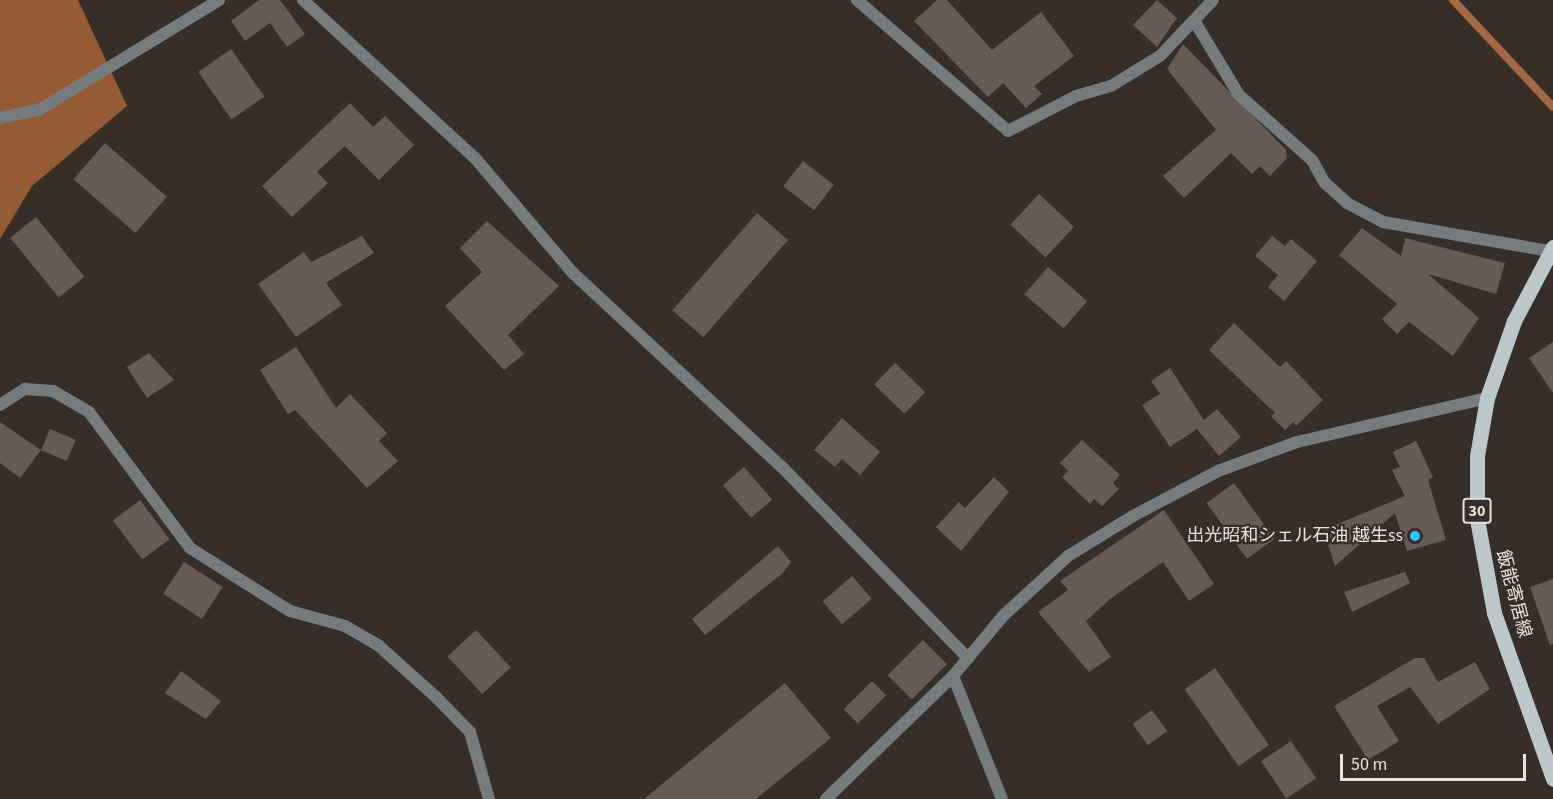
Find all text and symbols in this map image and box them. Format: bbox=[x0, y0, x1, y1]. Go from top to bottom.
road number: 30 bbox=[1462, 498, 1492, 524]
place label: 出光昭和シェル石油 越生ss bbox=[1186, 525, 1403, 547]
marker: 出光昭和シェル石油 越生ss bbox=[1408, 529, 1422, 543]
street label: 飯能寄居線 bbox=[1491, 548, 1535, 640]
scale bar bbox=[1343, 742, 1529, 780]
text: 50 m bbox=[1351, 752, 1387, 777]

